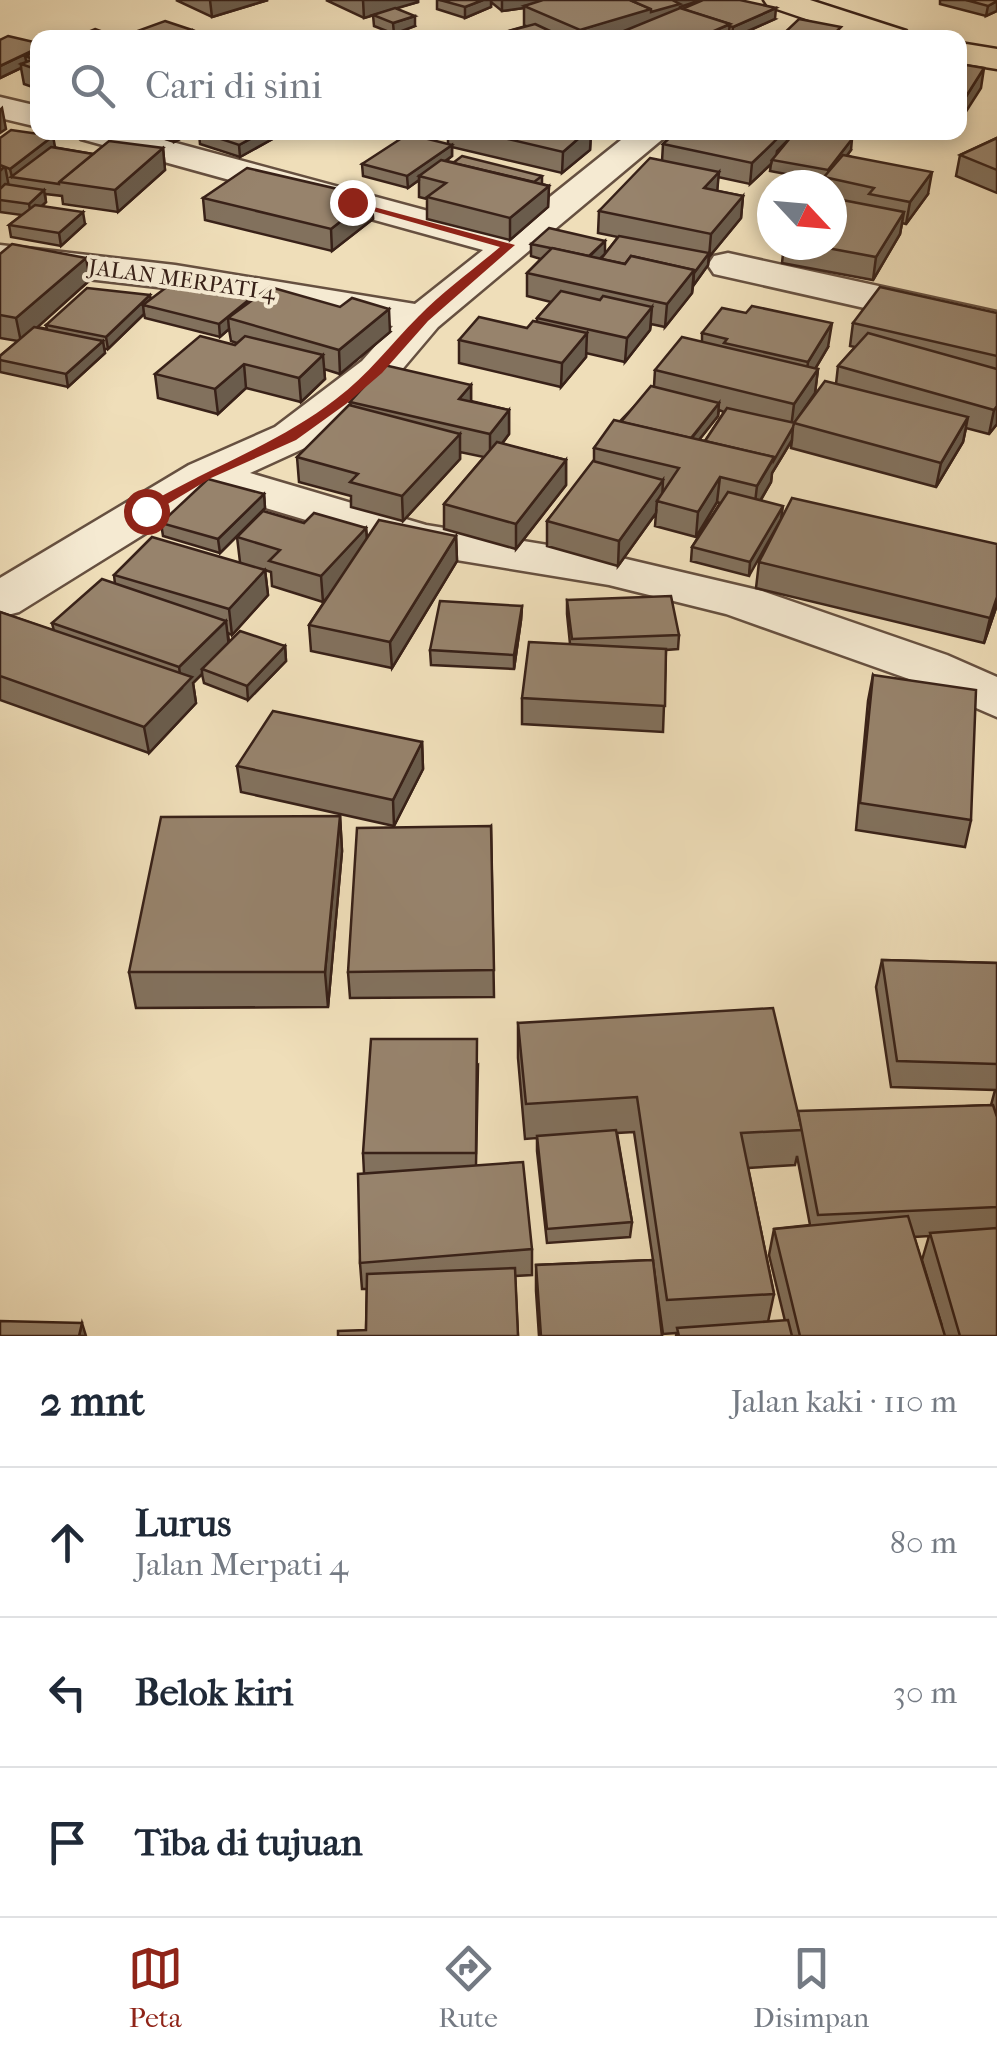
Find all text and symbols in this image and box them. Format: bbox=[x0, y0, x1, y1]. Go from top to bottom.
search box bbox=[30, 30, 967, 140]
icon: search bbox=[65, 58, 120, 113]
text: Cari di sini bbox=[145, 63, 322, 108]
north arrow bbox=[757, 170, 847, 260]
route end bbox=[330, 180, 376, 226]
street label: JALAN MERPATI 4 bbox=[85, 254, 278, 306]
route start bbox=[124, 489, 170, 535]
text: 2 mnt bbox=[40, 1377, 145, 1426]
text: Jalan kaki · 110 m bbox=[731, 1383, 957, 1420]
text: Lurus bbox=[135, 1501, 231, 1546]
icon: ahead bbox=[40, 1515, 95, 1570]
text: 80 m bbox=[890, 1524, 957, 1561]
text: Jalan Merpati 4 bbox=[135, 1546, 348, 1583]
icon: left bbox=[40, 1665, 95, 1720]
text: Belok kiri bbox=[135, 1670, 294, 1715]
text: 30 m bbox=[893, 1674, 957, 1711]
icon: arrive bbox=[40, 1815, 95, 1870]
text: Tiba di tujuan bbox=[135, 1820, 362, 1865]
tab: Peta bbox=[128, 1941, 183, 2034]
tab: Rute bbox=[438, 1941, 498, 2034]
tab: Disimpan bbox=[753, 1941, 869, 2034]

